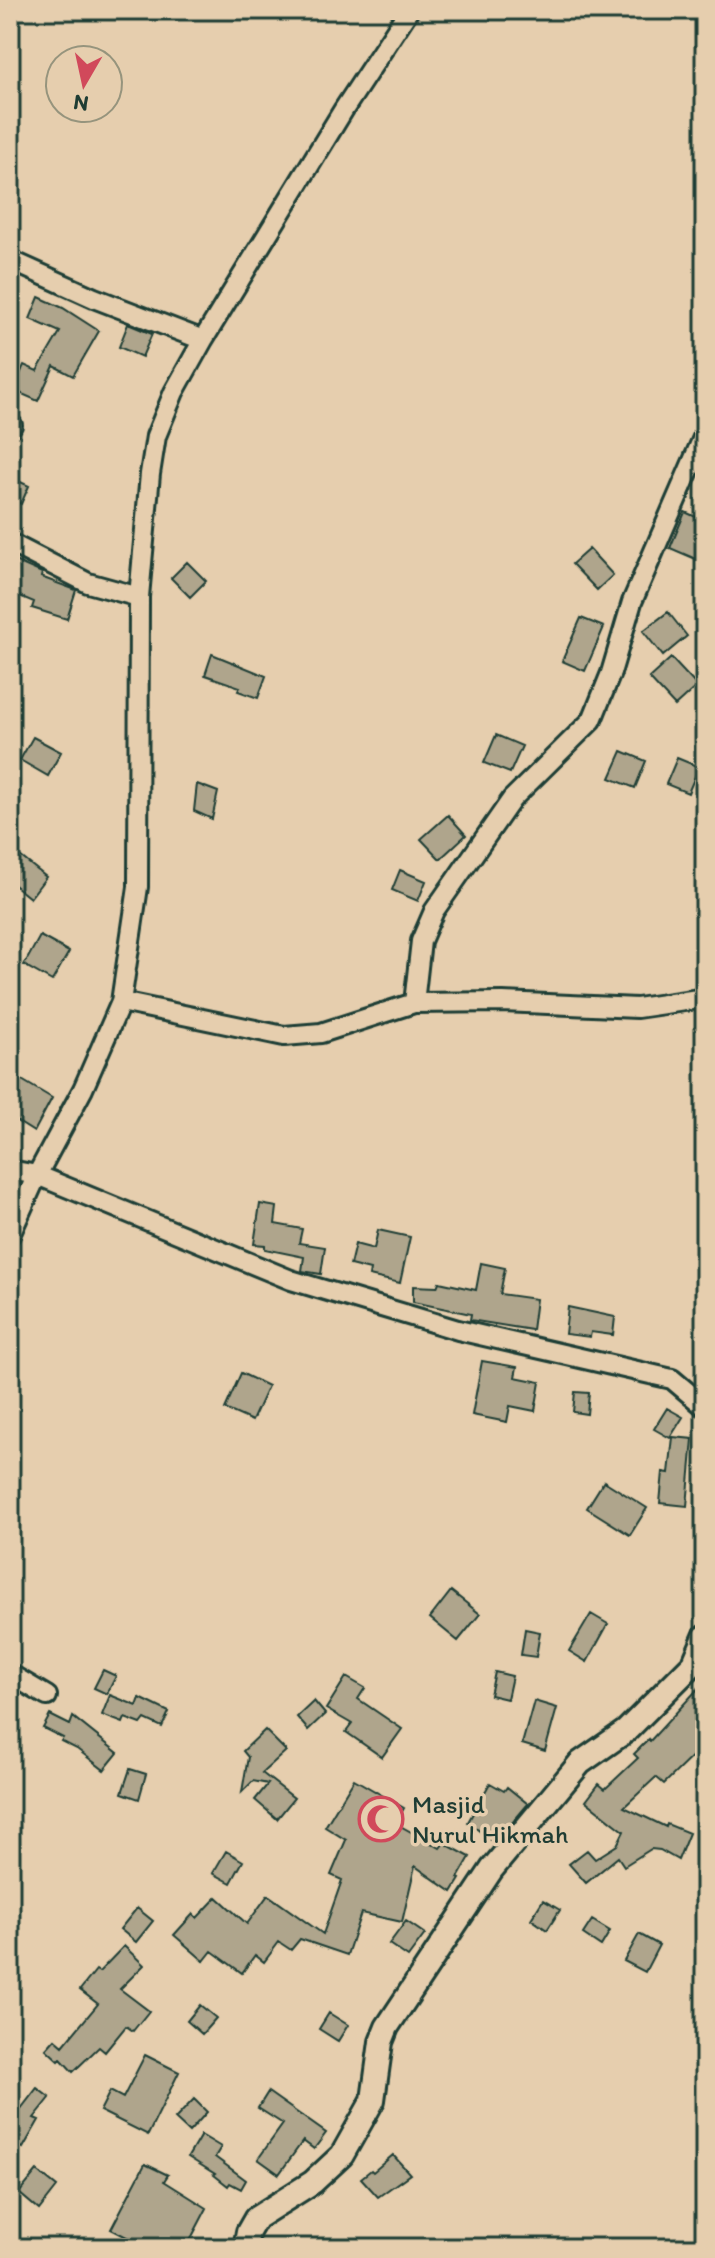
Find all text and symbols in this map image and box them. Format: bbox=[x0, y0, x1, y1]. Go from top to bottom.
north arrow bbox=[44, 44, 124, 124]
text: N bbox=[71, 89, 90, 118]
place label: Masjid Nurul Hikmah bbox=[412, 1788, 568, 1850]
mosque icon: Masjid Nurul Hikmah bbox=[357, 1795, 405, 1843]

